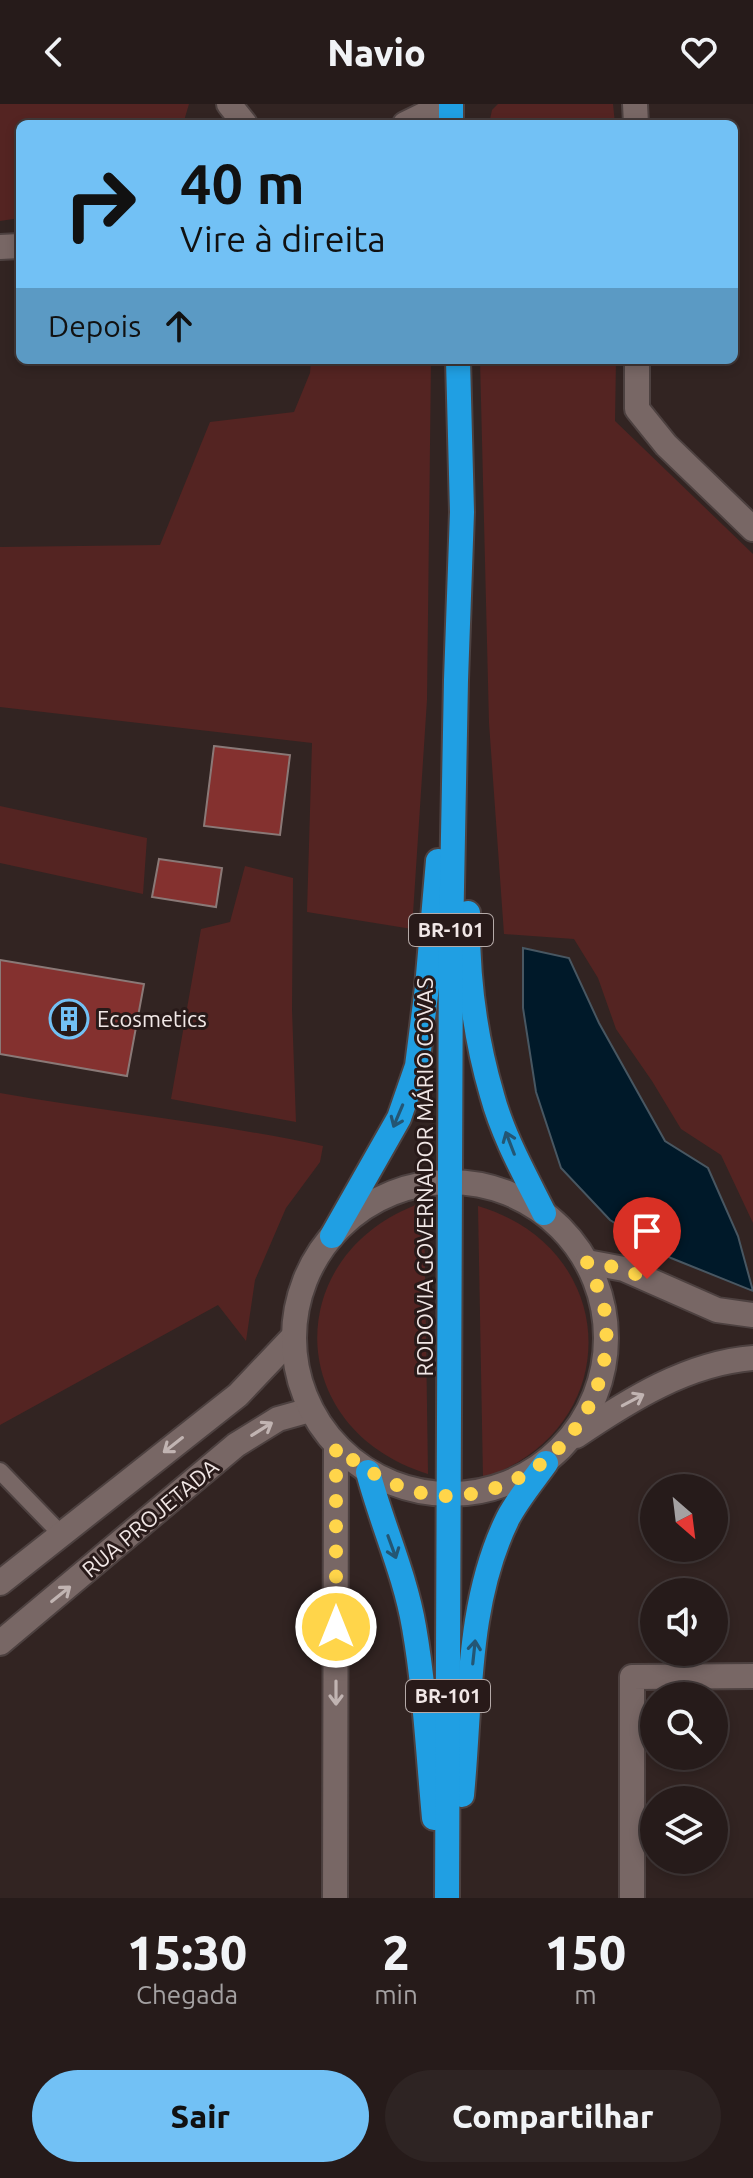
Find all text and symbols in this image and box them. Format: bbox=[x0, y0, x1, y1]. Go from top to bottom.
icon: back bbox=[32, 30, 76, 74]
icon: heart bbox=[677, 30, 721, 74]
text: Navio bbox=[327, 32, 426, 73]
icon: right bbox=[48, 152, 152, 256]
text: 40 m bbox=[180, 152, 305, 215]
text: Vire à direita bbox=[180, 218, 386, 259]
icon: ahead bbox=[157, 304, 201, 348]
text: Depois bbox=[48, 309, 141, 343]
road number: BR-101 bbox=[409, 914, 493, 946]
street label: RODOVIA GOVERNADOR MÁRIO COVAS bbox=[411, 978, 437, 1376]
building icon: Ecosmetics bbox=[48, 998, 90, 1040]
place label: Ecosmetics bbox=[97, 1006, 207, 1031]
one-way arrow bbox=[390, 1103, 405, 1128]
one-way arrow bbox=[502, 1131, 516, 1156]
pin bbox=[613, 1197, 681, 1279]
icon: arrive bbox=[625, 1209, 669, 1253]
one-way arrow bbox=[620, 1391, 644, 1407]
one-way arrow bbox=[250, 1421, 273, 1437]
one-way arrow bbox=[163, 1437, 184, 1454]
street label: RUA PROJETADA bbox=[77, 1453, 223, 1582]
north arrow bbox=[640, 1474, 728, 1562]
map controls bbox=[640, 1474, 728, 1874]
one-way arrow bbox=[385, 1534, 400, 1559]
button: sound bbox=[640, 1578, 728, 1666]
one-way arrow bbox=[50, 1585, 71, 1603]
position arrow bbox=[294, 1585, 378, 1669]
one-way arrow bbox=[466, 1639, 481, 1666]
one-way arrow bbox=[328, 1679, 344, 1706]
road number: BR-101 bbox=[406, 1680, 490, 1712]
button: search bbox=[640, 1682, 728, 1770]
button: layers bbox=[640, 1786, 728, 1874]
text: 15:30 bbox=[127, 1925, 247, 1979]
text: 2 bbox=[382, 1925, 409, 1979]
text: 150 bbox=[545, 1925, 626, 1979]
text: Chegada bbox=[136, 1980, 238, 2009]
text: min bbox=[374, 1980, 418, 2009]
text: m bbox=[574, 1980, 597, 2009]
button: Sair bbox=[32, 2070, 369, 2162]
button: Compartilhar bbox=[385, 2070, 721, 2162]

